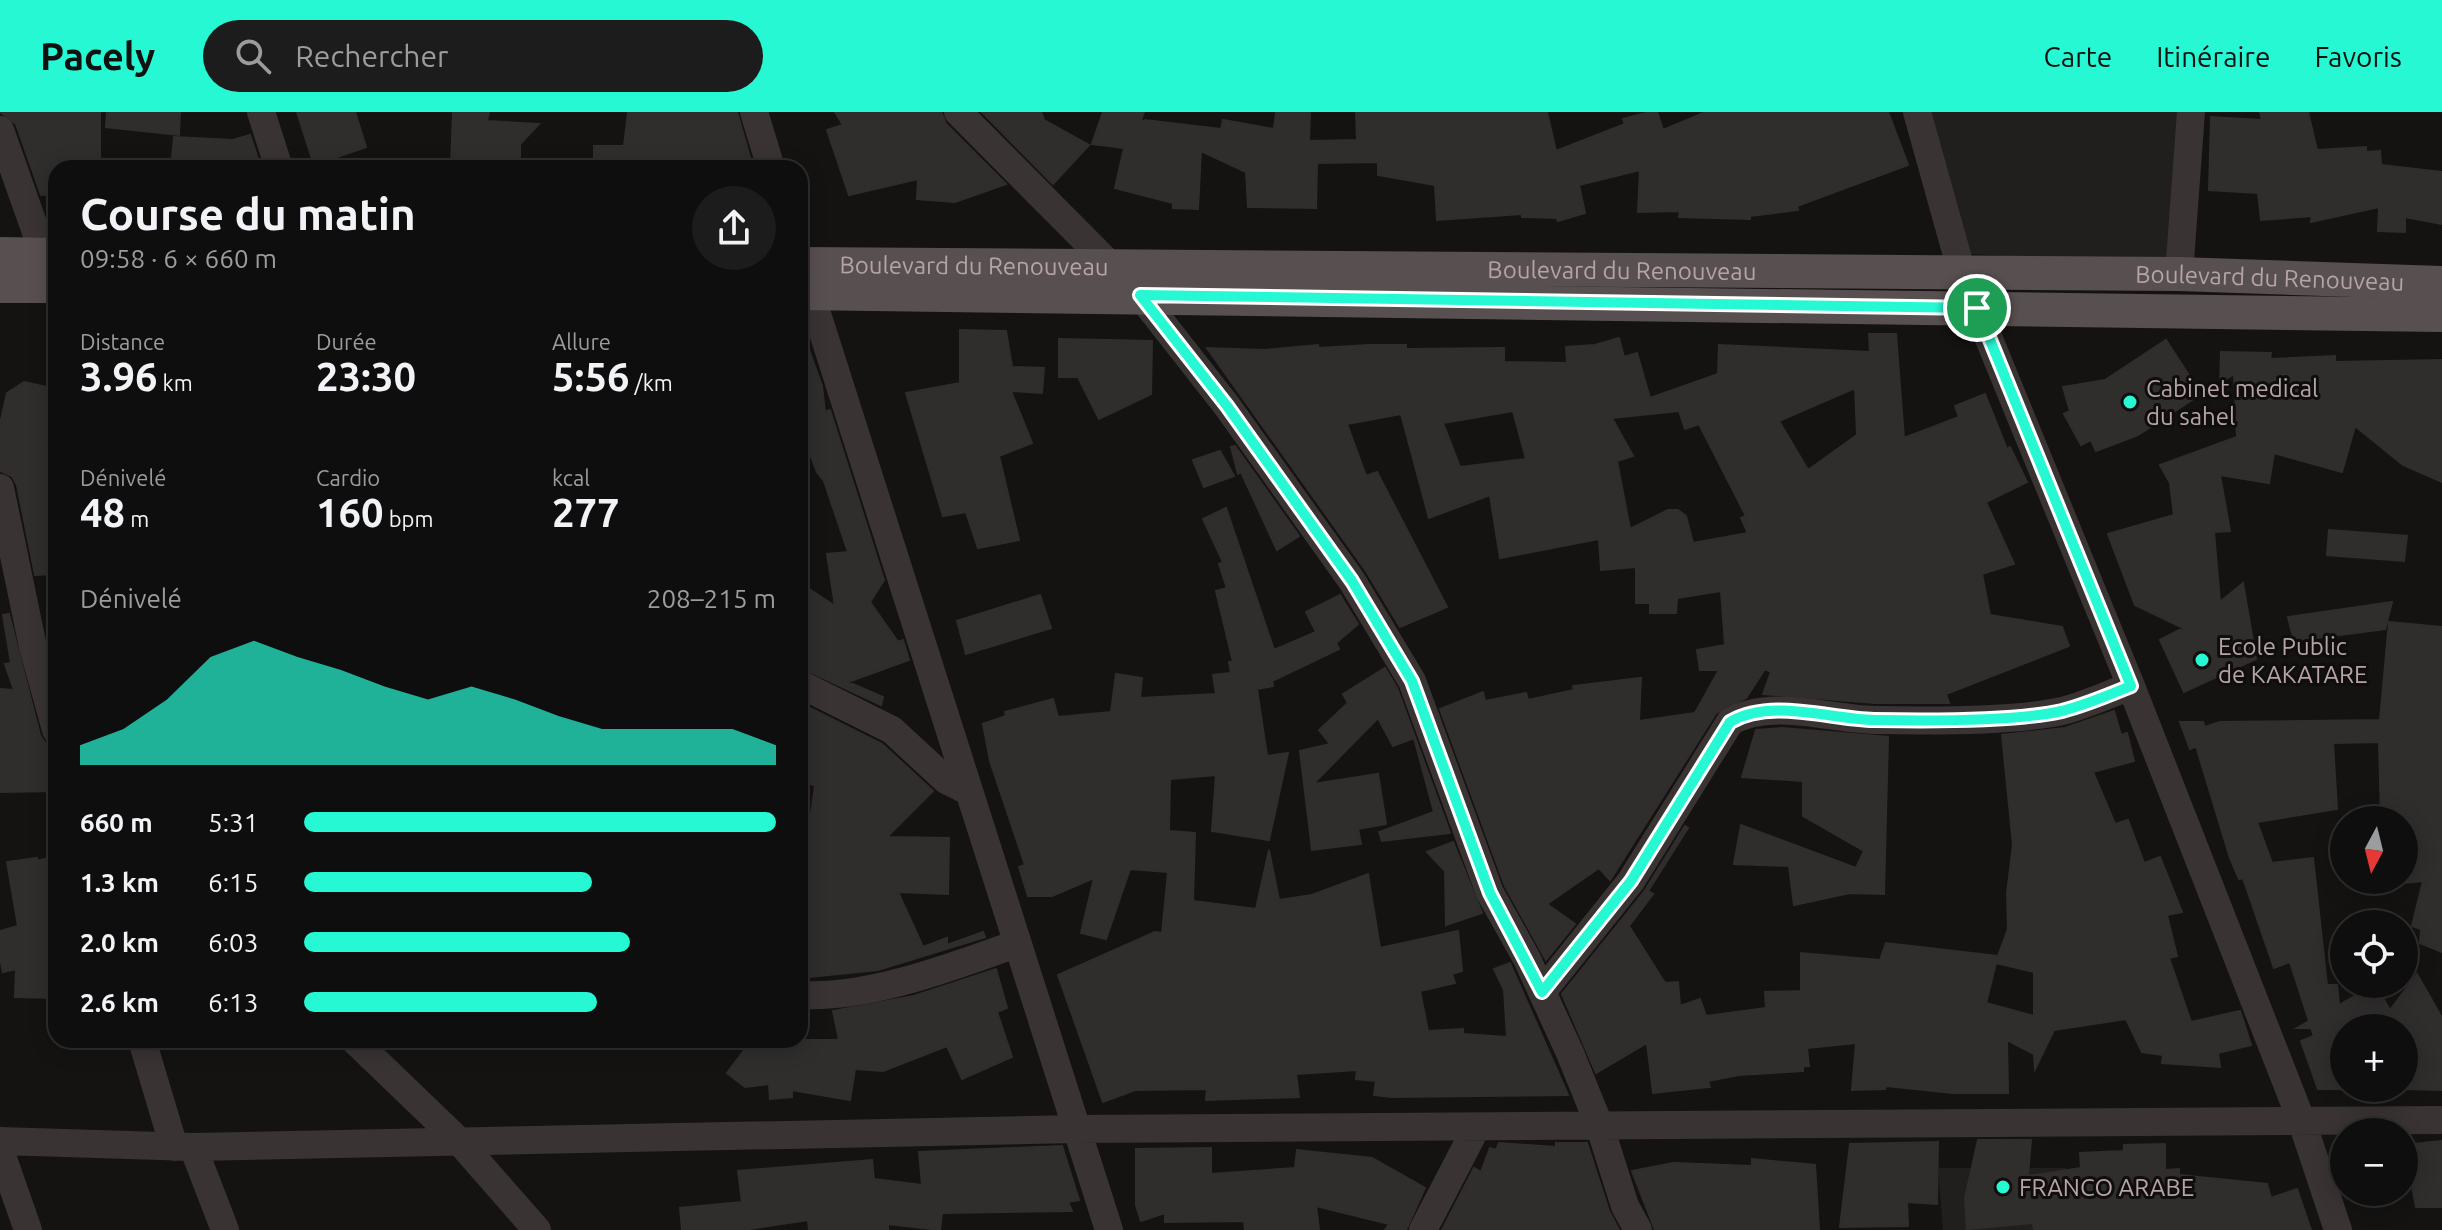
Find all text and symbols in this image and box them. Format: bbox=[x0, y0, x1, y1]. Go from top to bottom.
search box bbox=[203, 20, 763, 92]
icon: search bbox=[231, 34, 275, 78]
text: Pacely bbox=[40, 35, 155, 77]
text: Rechercher bbox=[295, 39, 448, 73]
text: Carte bbox=[2044, 41, 2112, 72]
text: Itinéraire bbox=[2156, 41, 2270, 72]
text: Favoris bbox=[2314, 41, 2402, 72]
button: share bbox=[692, 186, 776, 270]
text: Course du matin bbox=[80, 189, 416, 238]
text: 09:58 · 6 × 660 m bbox=[80, 244, 277, 273]
street label: Boulevard du Renouveau bbox=[839, 251, 1109, 280]
street label: Boulevard du Renouveau bbox=[1487, 255, 1757, 284]
street label: Boulevard du Renouveau bbox=[2135, 260, 2405, 295]
pin bbox=[1943, 274, 2011, 342]
icon: arrive bbox=[1955, 286, 1999, 330]
text: Distance bbox=[80, 329, 165, 354]
text: Durée bbox=[316, 329, 377, 354]
text: Allure bbox=[552, 329, 611, 354]
text: 3.96 bbox=[80, 354, 158, 399]
text: 23:30 bbox=[316, 354, 416, 399]
text: 5:56 bbox=[552, 354, 630, 399]
text: km bbox=[158, 370, 193, 395]
text: /km bbox=[630, 370, 673, 395]
place label: Cabinet medical du sahel bbox=[2146, 375, 2318, 430]
marker: Cabinet medical du sahel bbox=[2121, 393, 2139, 411]
text: Dénivelé bbox=[80, 465, 166, 490]
text: Cardio bbox=[316, 465, 380, 490]
text: kcal bbox=[552, 465, 590, 490]
text: 48 bbox=[80, 490, 125, 535]
text: 160 bbox=[316, 490, 384, 535]
text: 277 bbox=[552, 490, 620, 535]
text: m bbox=[125, 506, 149, 531]
text: bpm bbox=[384, 506, 433, 531]
text: Dénivelé bbox=[80, 584, 182, 613]
text: 208–215 m bbox=[647, 584, 776, 613]
place label: Ecole Public de KAKATARE bbox=[2218, 633, 2368, 688]
marker: Ecole Public de KAKATARE bbox=[2193, 651, 2211, 669]
north arrow bbox=[2330, 806, 2418, 894]
map controls bbox=[2330, 806, 2418, 1206]
text: 660 m bbox=[80, 808, 153, 837]
text: 5:31 bbox=[208, 808, 258, 837]
text: 1.3 km bbox=[80, 868, 159, 897]
text: 6:15 bbox=[208, 868, 258, 897]
button: locate bbox=[2330, 910, 2418, 998]
text: 2.0 km bbox=[80, 928, 159, 957]
text: 6:03 bbox=[208, 928, 258, 957]
text: 2.6 km bbox=[80, 988, 159, 1017]
text: 6:13 bbox=[208, 988, 258, 1017]
button: + bbox=[2330, 1014, 2418, 1102]
button: − bbox=[2330, 1118, 2418, 1206]
place label: FRANCO ARABE bbox=[2019, 1174, 2194, 1201]
marker: FRANCO ARABE bbox=[1994, 1178, 2012, 1196]

